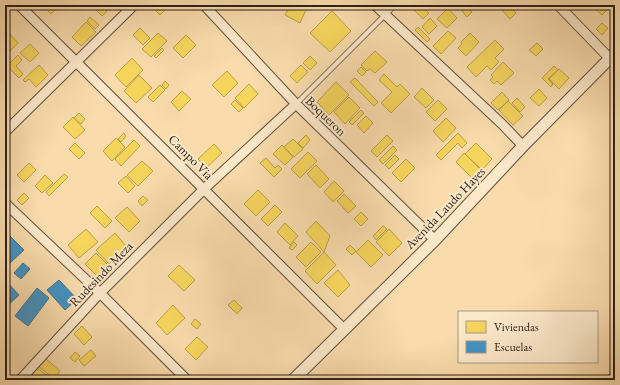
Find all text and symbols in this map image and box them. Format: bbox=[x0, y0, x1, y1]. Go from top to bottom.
street label: Boqueron bbox=[302, 92, 350, 140]
street label: Campo Via bbox=[165, 131, 218, 184]
street label: Avenida Laudo Hayes bbox=[401, 163, 489, 254]
street label: Rudesindo Meza bbox=[66, 237, 137, 310]
legend bbox=[458, 311, 598, 363]
text: Viviendas bbox=[494, 319, 539, 335]
text: Escuelas bbox=[494, 339, 532, 355]

